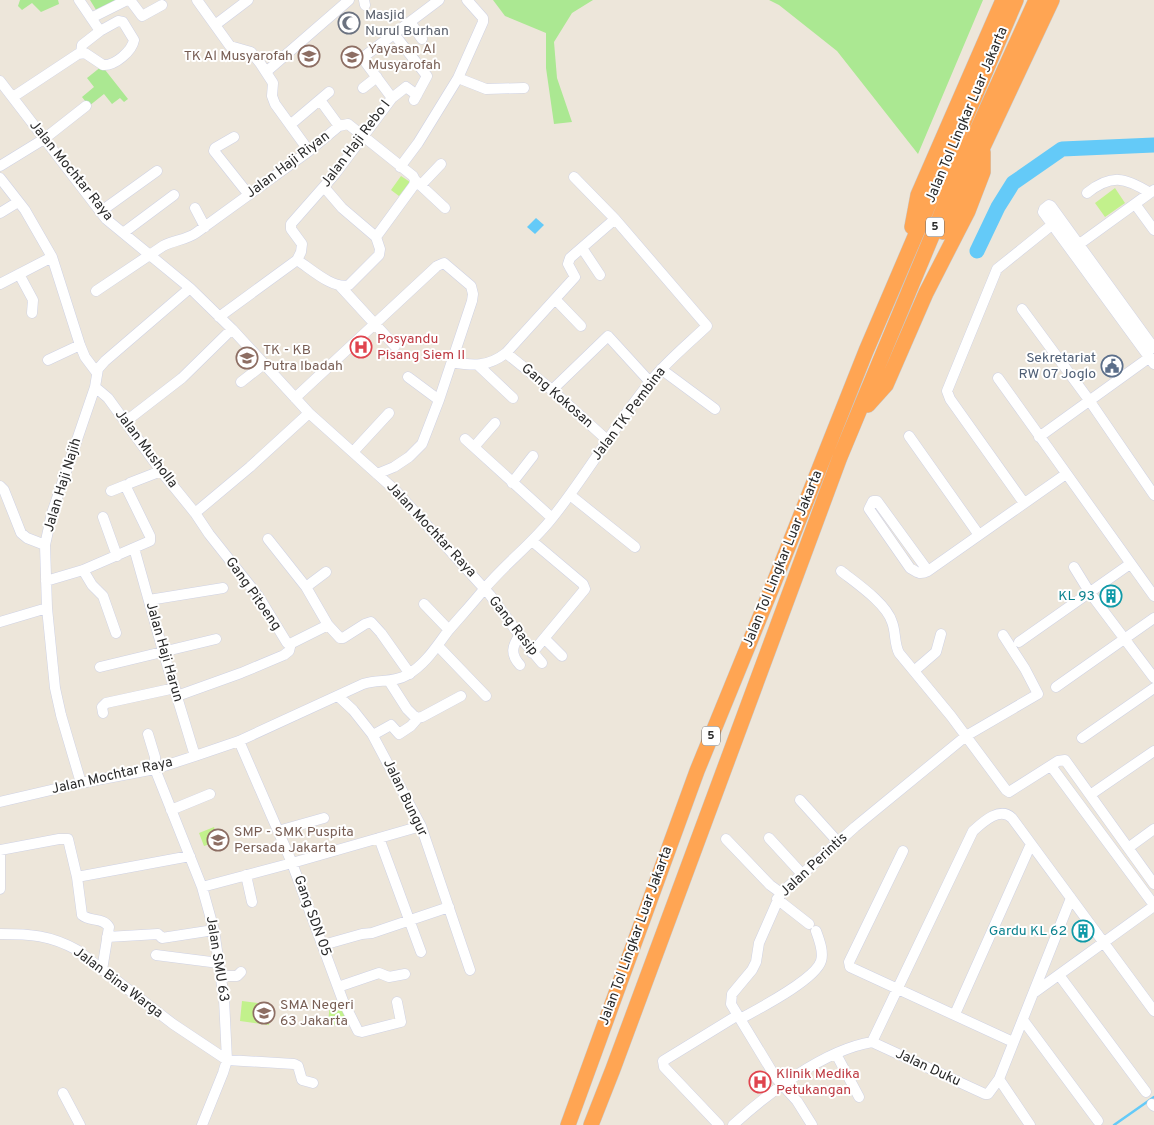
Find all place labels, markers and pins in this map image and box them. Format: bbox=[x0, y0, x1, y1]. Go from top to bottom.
place label: Masjid Nurul Burhan bbox=[365, 7, 449, 40]
mosque icon: Masjid Nurul Burhan bbox=[337, 11, 361, 35]
place label: Yayasan Al Musyarofah bbox=[368, 41, 441, 74]
school or university icon: TK Al Musyarofah bbox=[297, 44, 321, 68]
school or university icon: Yayasan Al Musyarofah bbox=[340, 45, 364, 69]
place label: TK Al Musyarofah bbox=[184, 48, 293, 65]
place label: Posyandu Pisang Siem II bbox=[377, 331, 465, 364]
hospital icon: Posyandu Pisang Siem II bbox=[349, 335, 373, 359]
place label: TK - KB Putra Ibadah bbox=[263, 342, 343, 375]
school or university icon: TK - KB Putra Ibadah bbox=[235, 346, 259, 370]
place label: Sekretariat RW 07 Joglo bbox=[1018, 350, 1096, 383]
public building icon: Sekretariat RW 07 Joglo bbox=[1100, 354, 1124, 378]
building icon: KL 93 bbox=[1099, 584, 1123, 608]
place label: KL 93 bbox=[1058, 588, 1095, 605]
place label: SMP - SMK Puspita Persada Jakarta bbox=[234, 824, 354, 857]
school or university icon: SMP - SMK Puspita Persada Jakarta bbox=[206, 828, 230, 852]
building icon: Gardu KL 62 bbox=[1071, 919, 1095, 943]
place label: Gardu KL 62 bbox=[989, 923, 1067, 940]
place label: SMA Negeri 63 Jakarta bbox=[280, 997, 354, 1030]
school or university icon: SMA Negeri 63 Jakarta bbox=[252, 1001, 276, 1025]
place label: Klinik Medika Petukangan bbox=[776, 1066, 860, 1099]
hospital icon: Klinik Medika Petukangan bbox=[748, 1070, 772, 1094]

